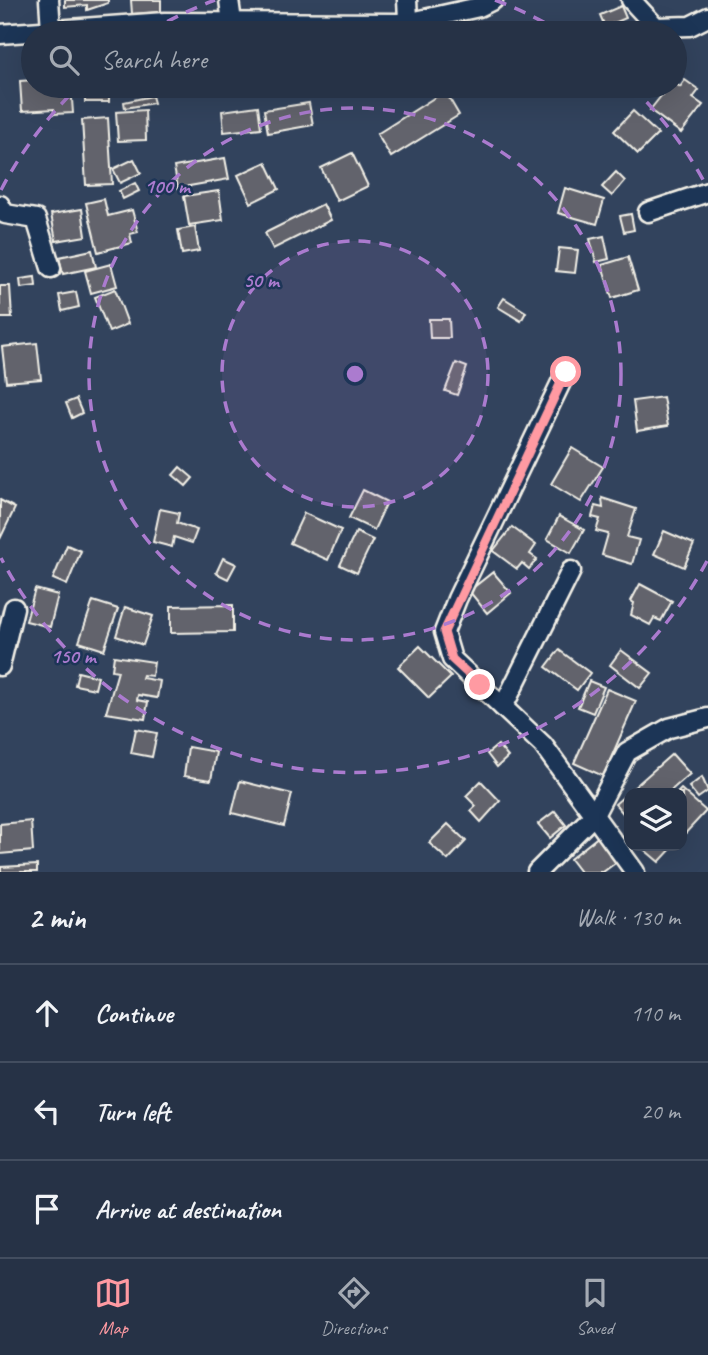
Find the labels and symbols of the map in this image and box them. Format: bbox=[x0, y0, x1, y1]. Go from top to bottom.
text: 100 m bbox=[144, 173, 192, 199]
text: 50 m bbox=[243, 267, 281, 293]
route start bbox=[550, 356, 581, 387]
centre of rings bbox=[343, 362, 367, 386]
text: 150 m bbox=[50, 643, 98, 669]
route end bbox=[464, 669, 495, 700]

